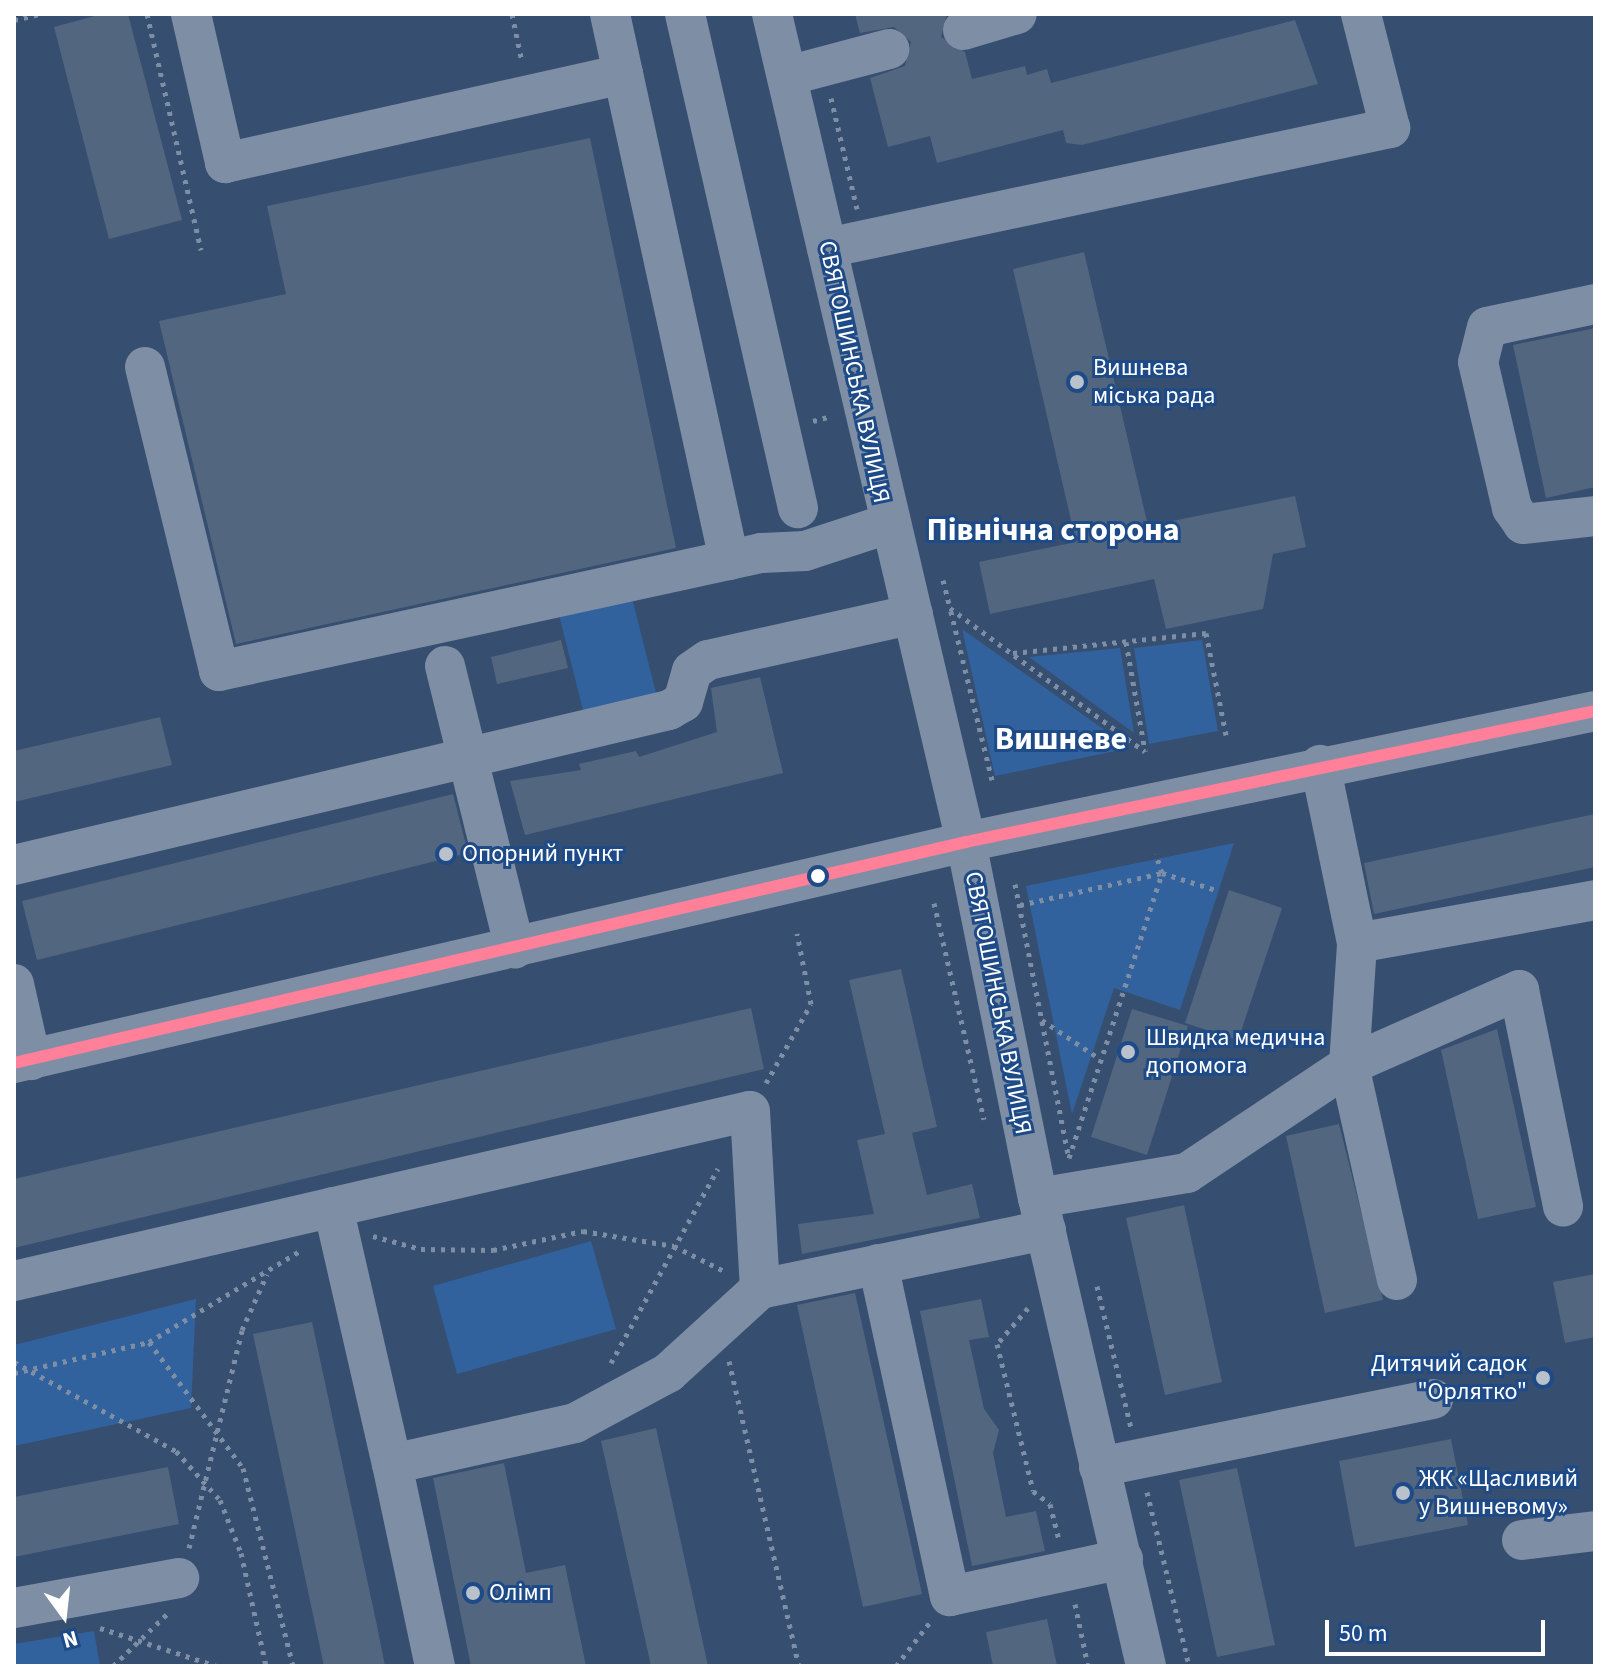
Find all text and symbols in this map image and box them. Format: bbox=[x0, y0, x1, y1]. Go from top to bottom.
street label: СВЯТОШИНСЬКА ВУЛИЦЯ bbox=[812, 238, 896, 506]
place label: Вишнева міська рада bbox=[1093, 354, 1215, 410]
marker: Вишнева міська рада bbox=[1068, 373, 1086, 391]
district label: Північна сторона bbox=[926, 511, 1180, 549]
district label: Вишневе bbox=[995, 720, 1127, 758]
place label: Опорний пункт bbox=[462, 840, 623, 868]
marker: Опорний пункт bbox=[437, 845, 455, 863]
unlabelled marker bbox=[810, 868, 826, 884]
street label: СВЯТОШИНСЬКА ВУЛИЦЯ bbox=[958, 869, 1038, 1137]
place label: Швидка медична допомога bbox=[1146, 1024, 1325, 1080]
marker: Швидка медична допомога bbox=[1117, 1041, 1139, 1063]
place label: Дитячий садок "Орлятко" bbox=[1371, 1350, 1527, 1406]
marker: Дитячий садок "Орлятко" bbox=[1534, 1369, 1552, 1387]
place label: ЖК «Щасливий у Вишневому» bbox=[1419, 1465, 1578, 1521]
marker: ЖК «Щасливий у Вишневому» bbox=[1394, 1484, 1412, 1502]
north arrow bbox=[24, 1576, 104, 1656]
place label: Олімп bbox=[489, 1579, 552, 1607]
marker: Олімп bbox=[464, 1584, 482, 1602]
scale bar bbox=[1329, 1604, 1549, 1654]
text: 50 m bbox=[1339, 1616, 1388, 1651]
text: N bbox=[59, 1622, 81, 1657]

